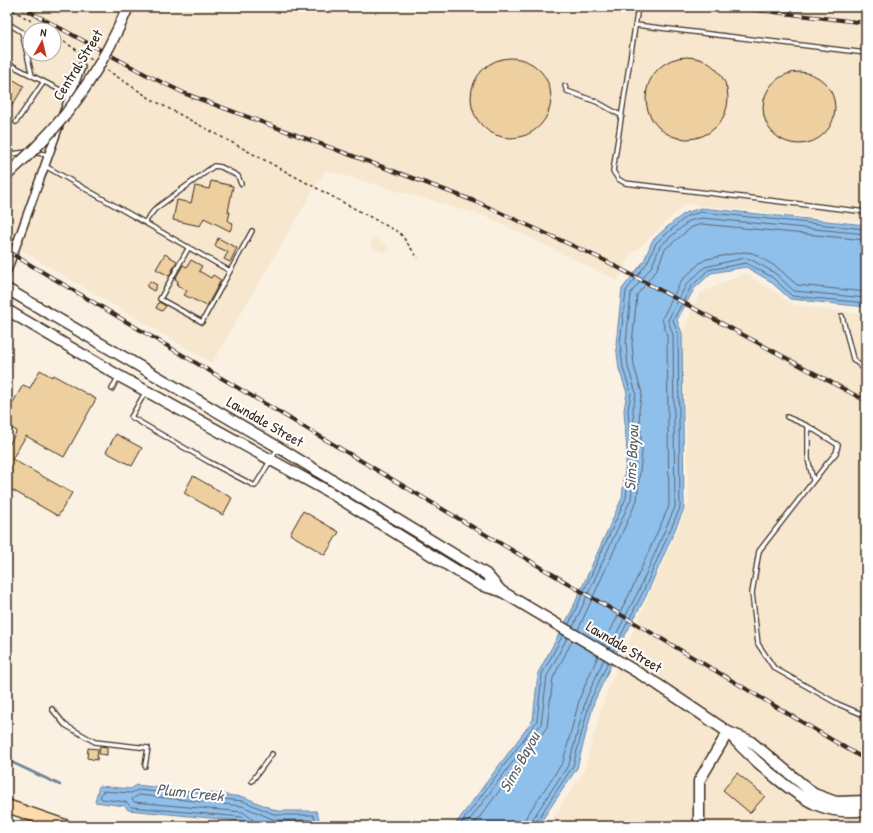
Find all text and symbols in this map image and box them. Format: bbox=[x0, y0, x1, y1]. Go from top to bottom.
north arrow bbox=[22, 22, 62, 62]
street label: Central Street bbox=[47, 24, 108, 104]
text: N bbox=[40, 25, 47, 39]
street label: Lawndale Street bbox=[223, 391, 308, 452]
water label: Sims Bayou bbox=[618, 423, 644, 491]
street label: Lawndale Street bbox=[582, 616, 667, 678]
water label: Sims Bayou bbox=[493, 727, 545, 796]
water label: Plum Creek bbox=[155, 778, 226, 807]

